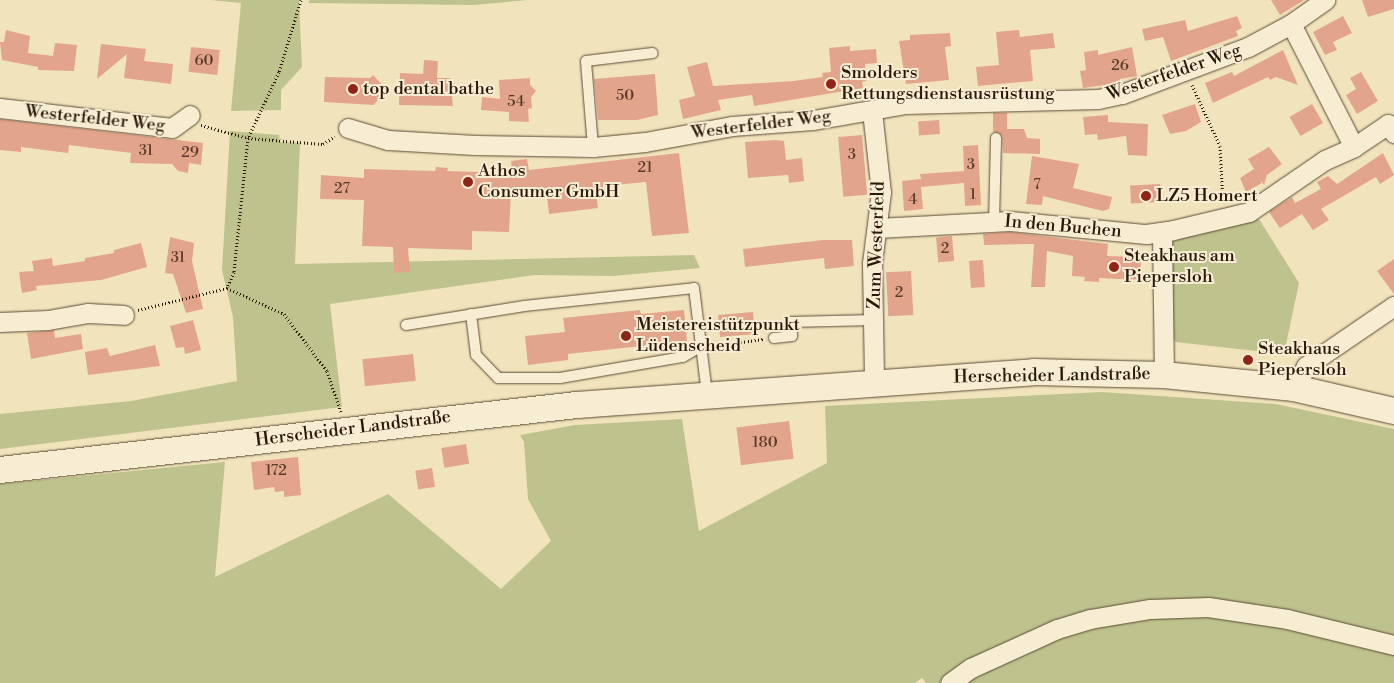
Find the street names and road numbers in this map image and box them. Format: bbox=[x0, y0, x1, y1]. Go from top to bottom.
street label: Westerfelder Weg bbox=[1104, 40, 1244, 106]
street label: Westerfelder Weg bbox=[24, 101, 166, 137]
street label: Westerfelder Weg bbox=[690, 106, 832, 144]
street label: Zum Westerfeld bbox=[864, 181, 890, 309]
street label: In den Buchen bbox=[1004, 211, 1122, 243]
street label: Herscheider Landstraße bbox=[953, 363, 1151, 389]
street label: Herscheider Landstraße bbox=[254, 406, 452, 452]

